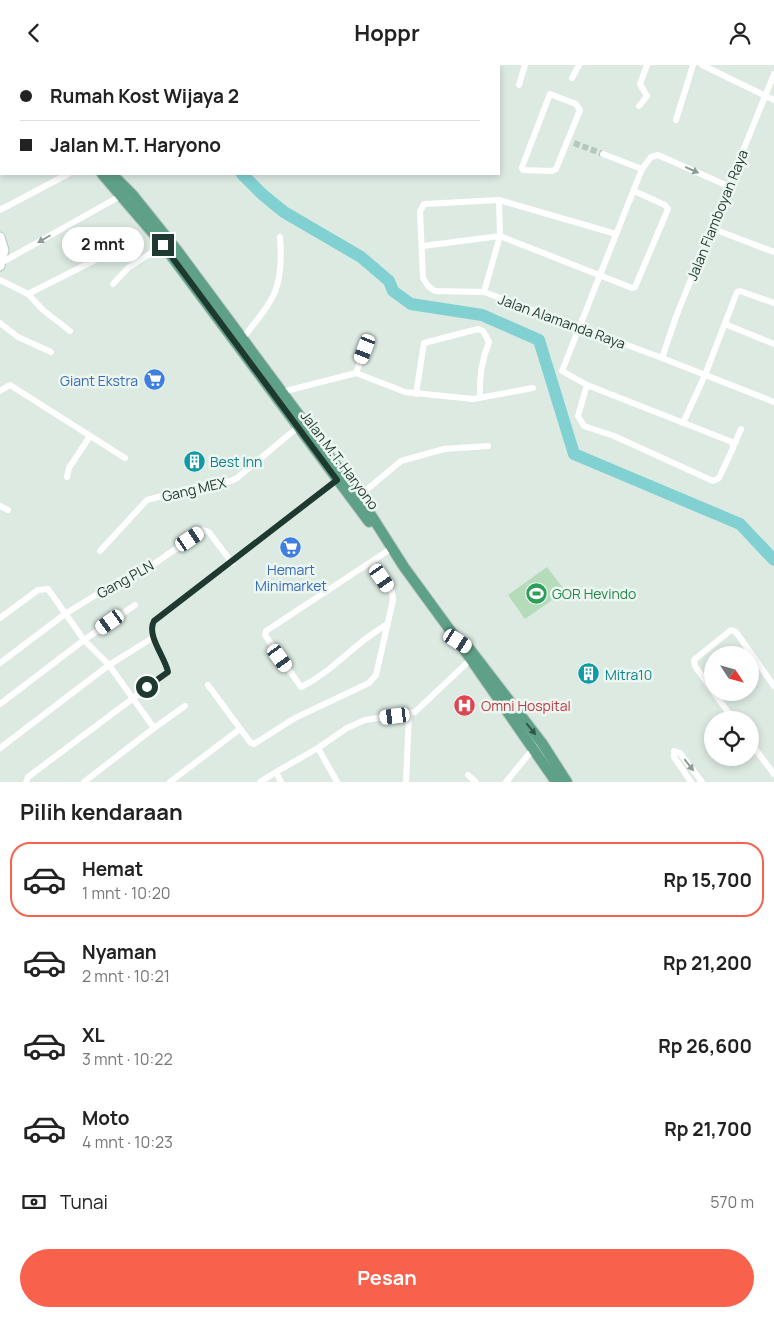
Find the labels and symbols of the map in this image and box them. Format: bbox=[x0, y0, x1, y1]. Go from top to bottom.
street label: Jalan Flamboyan Raya bbox=[682, 147, 752, 283]
one-way arrow bbox=[685, 166, 699, 174]
callout: 2 mnt bbox=[63, 227, 146, 263]
one-way arrow bbox=[38, 234, 51, 243]
route end bbox=[152, 234, 174, 256]
street label: Jalan Alamanda Raya bbox=[496, 289, 628, 353]
car bbox=[352, 332, 377, 366]
supermarket icon: Giant Ekstra bbox=[142, 368, 166, 392]
place label: Giant Ekstra bbox=[60, 371, 138, 390]
street label: Jalan M.T. Haryono bbox=[297, 407, 383, 513]
building icon: Best Inn bbox=[182, 449, 206, 473]
place label: Best Inn bbox=[210, 452, 262, 471]
street label: Gang MEX bbox=[160, 472, 228, 506]
car bbox=[173, 524, 206, 554]
supermarket icon: Hemart Minimarket bbox=[279, 535, 303, 559]
street label: Gang PLN bbox=[93, 556, 157, 602]
place label: Hemart Minimarket bbox=[255, 560, 327, 595]
car bbox=[367, 561, 396, 595]
sports icon: GOR Hevindo bbox=[524, 581, 548, 605]
place label: GOR Hevindo bbox=[552, 584, 636, 603]
car bbox=[93, 607, 126, 637]
car bbox=[441, 627, 474, 655]
car bbox=[265, 641, 294, 675]
north arrow bbox=[704, 646, 759, 701]
building icon: Mitra10 bbox=[577, 662, 601, 686]
place label: Mitra10 bbox=[605, 665, 652, 684]
route start bbox=[136, 676, 158, 698]
hospital icon: Omni Hospital bbox=[453, 693, 477, 717]
place label: Omni Hospital bbox=[481, 696, 571, 715]
car bbox=[379, 707, 410, 725]
one-way arrow bbox=[526, 722, 537, 735]
one-way arrow bbox=[684, 758, 695, 771]

